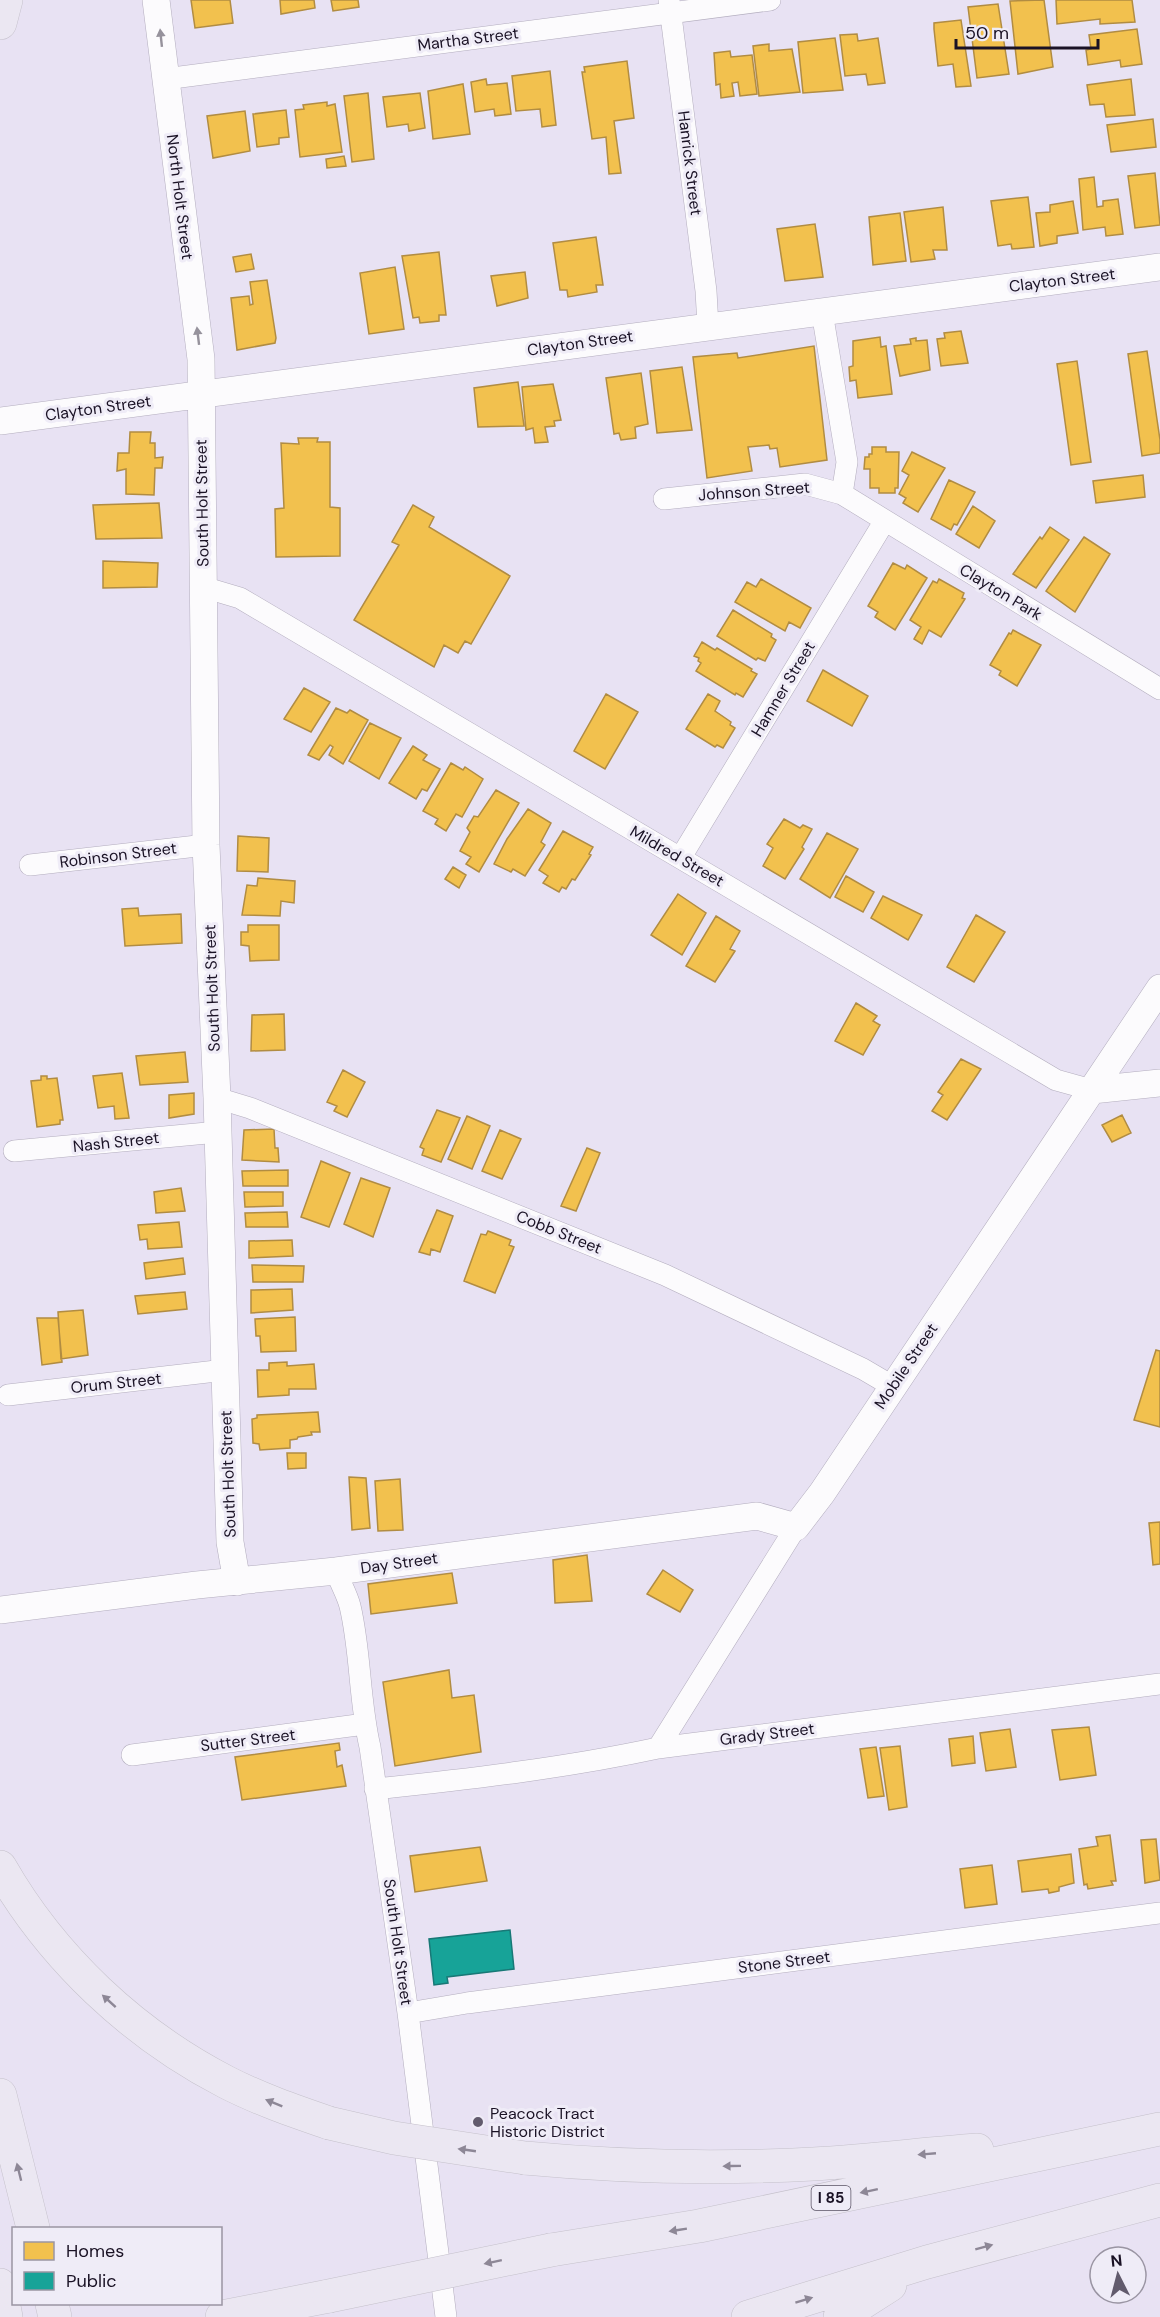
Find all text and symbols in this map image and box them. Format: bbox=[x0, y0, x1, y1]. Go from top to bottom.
scale bar bbox=[956, 12, 1098, 50]
text: 50 m bbox=[965, 21, 1009, 45]
street label: Martha Street bbox=[416, 22, 520, 56]
one-way arrow bbox=[156, 28, 165, 47]
street label: Hanrick Street bbox=[673, 109, 707, 217]
street label: North Holt Street bbox=[162, 133, 198, 261]
street label: Clayton Street bbox=[1008, 263, 1116, 297]
street label: Clayton Street bbox=[526, 325, 634, 361]
one-way arrow bbox=[193, 326, 203, 345]
street label: Clayton Street bbox=[44, 390, 152, 426]
street label: South Holt Street bbox=[190, 439, 214, 567]
street label: Johnson Street bbox=[697, 477, 811, 505]
street label: Clayton Park bbox=[956, 559, 1046, 625]
street label: Hamner Street bbox=[746, 637, 820, 741]
street label: Mildred Street bbox=[626, 821, 728, 891]
street label: Robinson Street bbox=[58, 837, 178, 873]
street label: South Holt Street bbox=[199, 924, 225, 1052]
street label: Nash Street bbox=[72, 1127, 160, 1157]
street label: Cobb Street bbox=[513, 1205, 605, 1259]
street label: Mobile Street bbox=[870, 1319, 942, 1413]
street label: Orum Street bbox=[69, 1368, 163, 1398]
street label: South Holt Street bbox=[215, 1410, 241, 1538]
street label: Day Street bbox=[359, 1547, 439, 1579]
street label: Grady Street bbox=[718, 1718, 816, 1750]
street label: Sutter Street bbox=[199, 1724, 297, 1756]
street label: South Holt Street bbox=[379, 1877, 417, 2007]
street label: Stone Street bbox=[737, 1946, 831, 1978]
one-way arrow bbox=[102, 1995, 117, 2008]
one-way arrow bbox=[264, 2098, 282, 2108]
place label: Peacock Tract Historic District bbox=[490, 2103, 605, 2142]
marker: Peacock Tract Historic District bbox=[471, 2115, 485, 2129]
one-way arrow bbox=[457, 2145, 476, 2154]
one-way arrow bbox=[917, 2149, 936, 2159]
one-way arrow bbox=[723, 2162, 742, 2171]
one-way arrow bbox=[14, 2163, 24, 2181]
road number: I 85 bbox=[812, 2186, 850, 2210]
one-way arrow bbox=[859, 2186, 878, 2196]
one-way arrow bbox=[668, 2226, 687, 2235]
legend bbox=[12, 2227, 222, 2305]
text: Homes bbox=[66, 2239, 124, 2263]
one-way arrow bbox=[975, 2242, 993, 2251]
north arrow bbox=[1088, 2245, 1148, 2305]
text: N bbox=[1110, 2250, 1123, 2272]
one-way arrow bbox=[484, 2258, 503, 2267]
text: Public bbox=[66, 2269, 117, 2293]
one-way arrow bbox=[795, 2295, 813, 2304]

